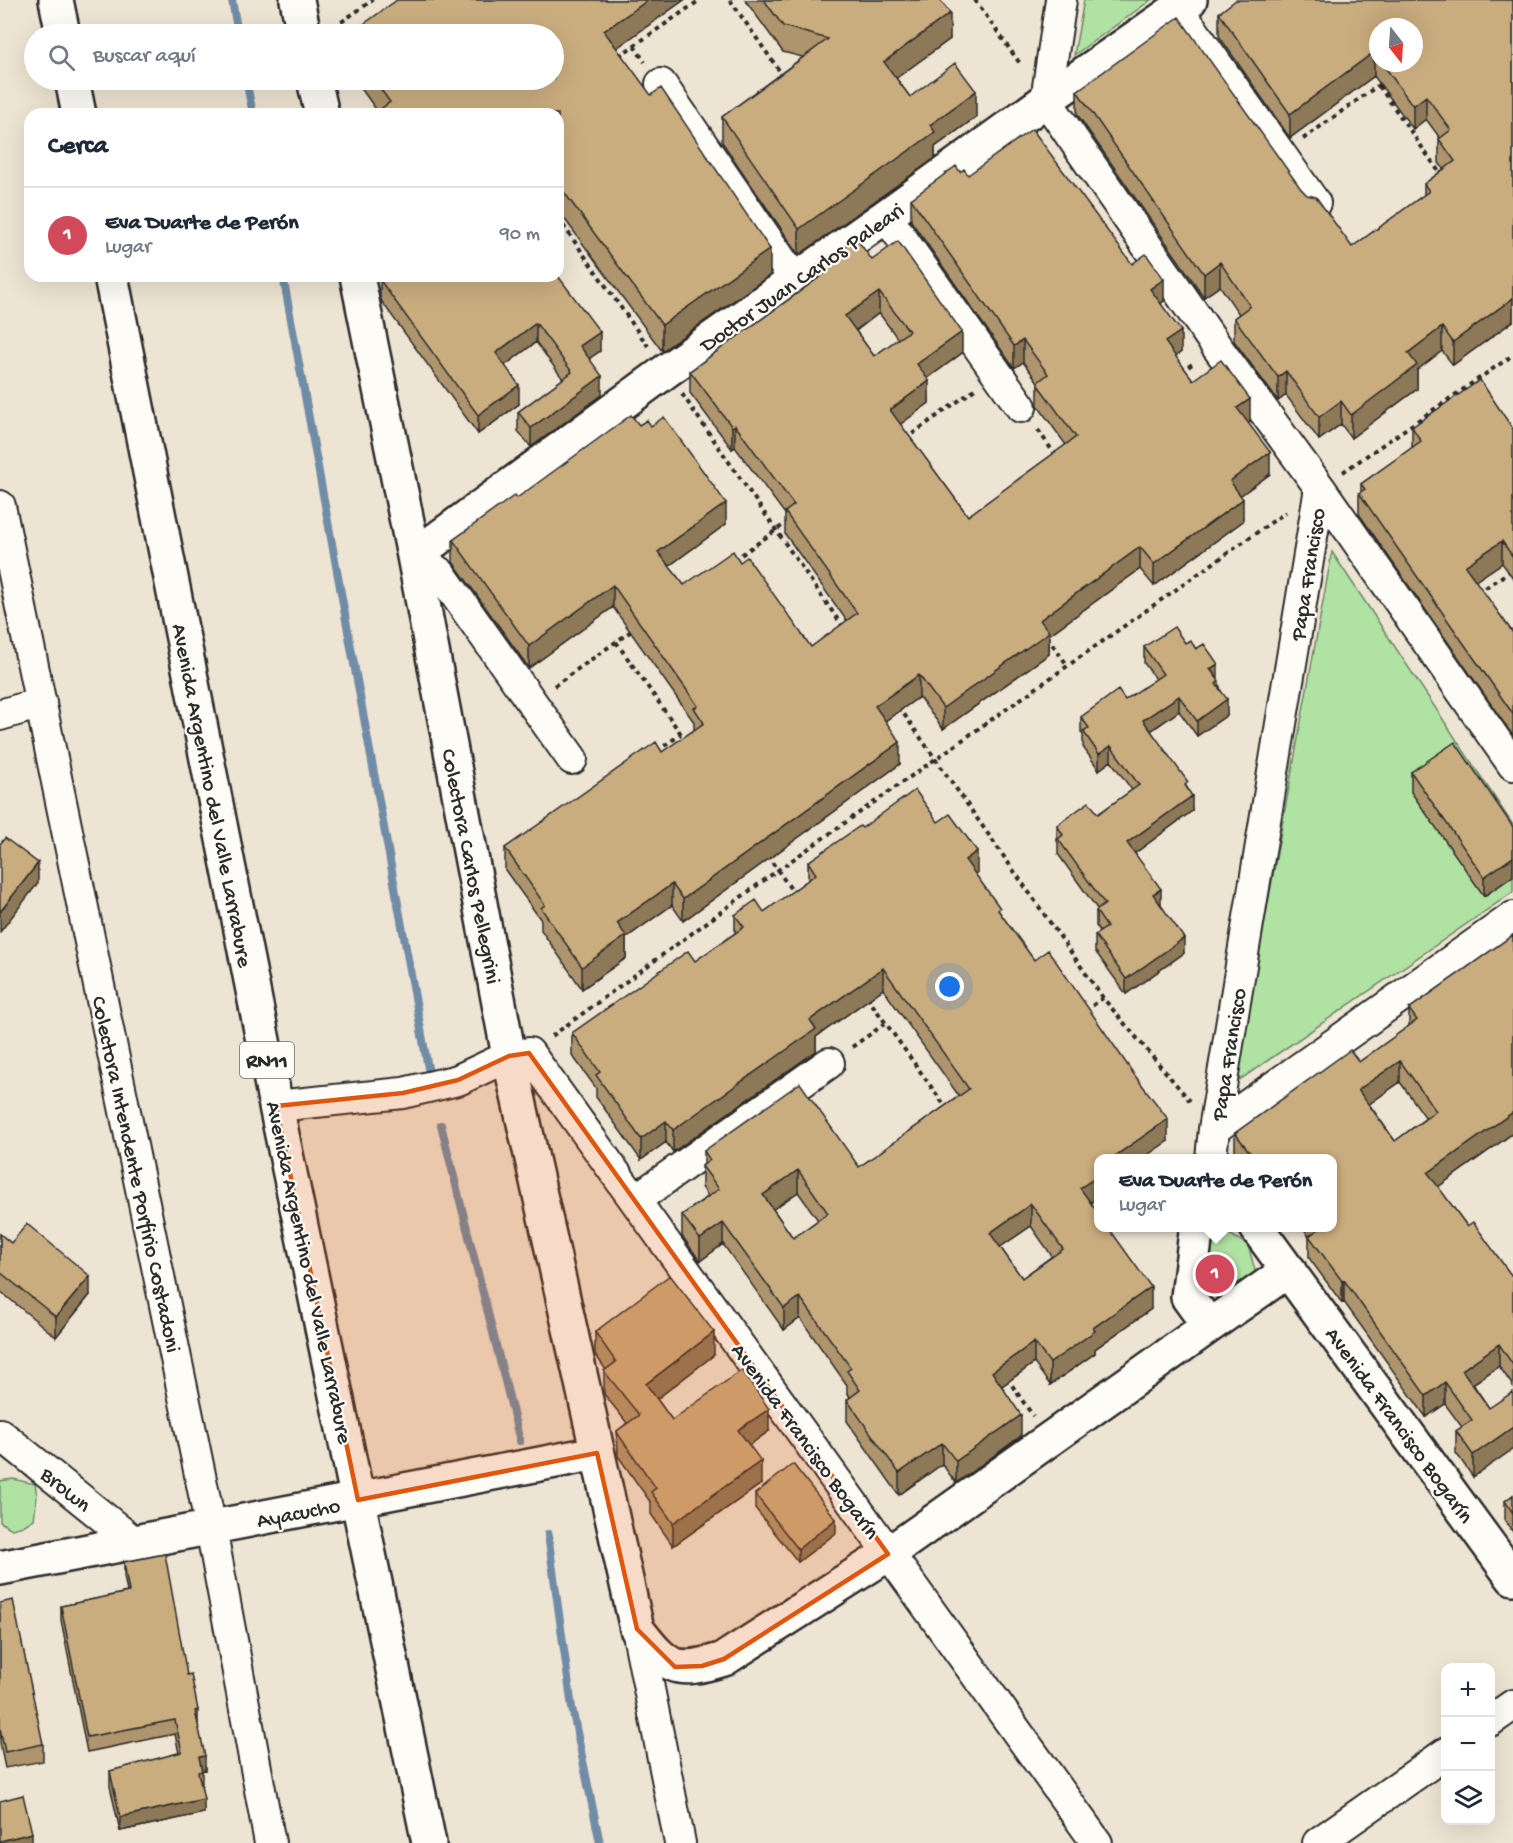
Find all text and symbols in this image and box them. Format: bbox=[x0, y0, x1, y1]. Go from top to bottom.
north arrow bbox=[1369, 18, 1423, 72]
search box bbox=[24, 24, 564, 90]
icon: search bbox=[45, 41, 78, 74]
text: Buscar aquí bbox=[93, 44, 196, 70]
text: Cerca bbox=[48, 132, 108, 163]
street label: Doctor Juan Carlos Paleari bbox=[695, 199, 910, 361]
text: Eva Duarte de Perón bbox=[105, 211, 299, 237]
text: 1 bbox=[63, 224, 72, 247]
text: 90 m bbox=[500, 224, 540, 247]
text: Lugar bbox=[105, 237, 151, 260]
street label: Papa Francisco bbox=[1287, 507, 1333, 644]
street label: Avenida Argentino del Valle Larrabure bbox=[164, 622, 256, 970]
street label: Colectora Carlos Pellegrini bbox=[434, 747, 505, 987]
your location bbox=[935, 972, 964, 1001]
street label: Papa Francisco bbox=[1208, 987, 1254, 1124]
street label: Colectora Intendente Porfirio Costadoni bbox=[84, 994, 185, 1355]
road number: RN11 bbox=[240, 1042, 294, 1078]
street label: Avenida Argentino del Valle Larrabure bbox=[258, 1099, 356, 1447]
popup bbox=[1094, 1154, 1337, 1232]
text: Eva Duarte de Perón bbox=[1119, 1169, 1312, 1195]
text: Lugar bbox=[1119, 1195, 1165, 1218]
pin: 1 bbox=[1196, 1252, 1234, 1296]
street label: Avenida Francisco Bogarín bbox=[1318, 1323, 1478, 1530]
street label: Avenida Francisco Bogarín bbox=[724, 1339, 884, 1546]
street label: Brown bbox=[33, 1462, 96, 1520]
street label: Ayacucho bbox=[255, 1494, 343, 1536]
map controls bbox=[1441, 1663, 1495, 1825]
button: + bbox=[1441, 1663, 1495, 1717]
button: − bbox=[1441, 1717, 1495, 1771]
button: layers bbox=[1441, 1771, 1495, 1825]

